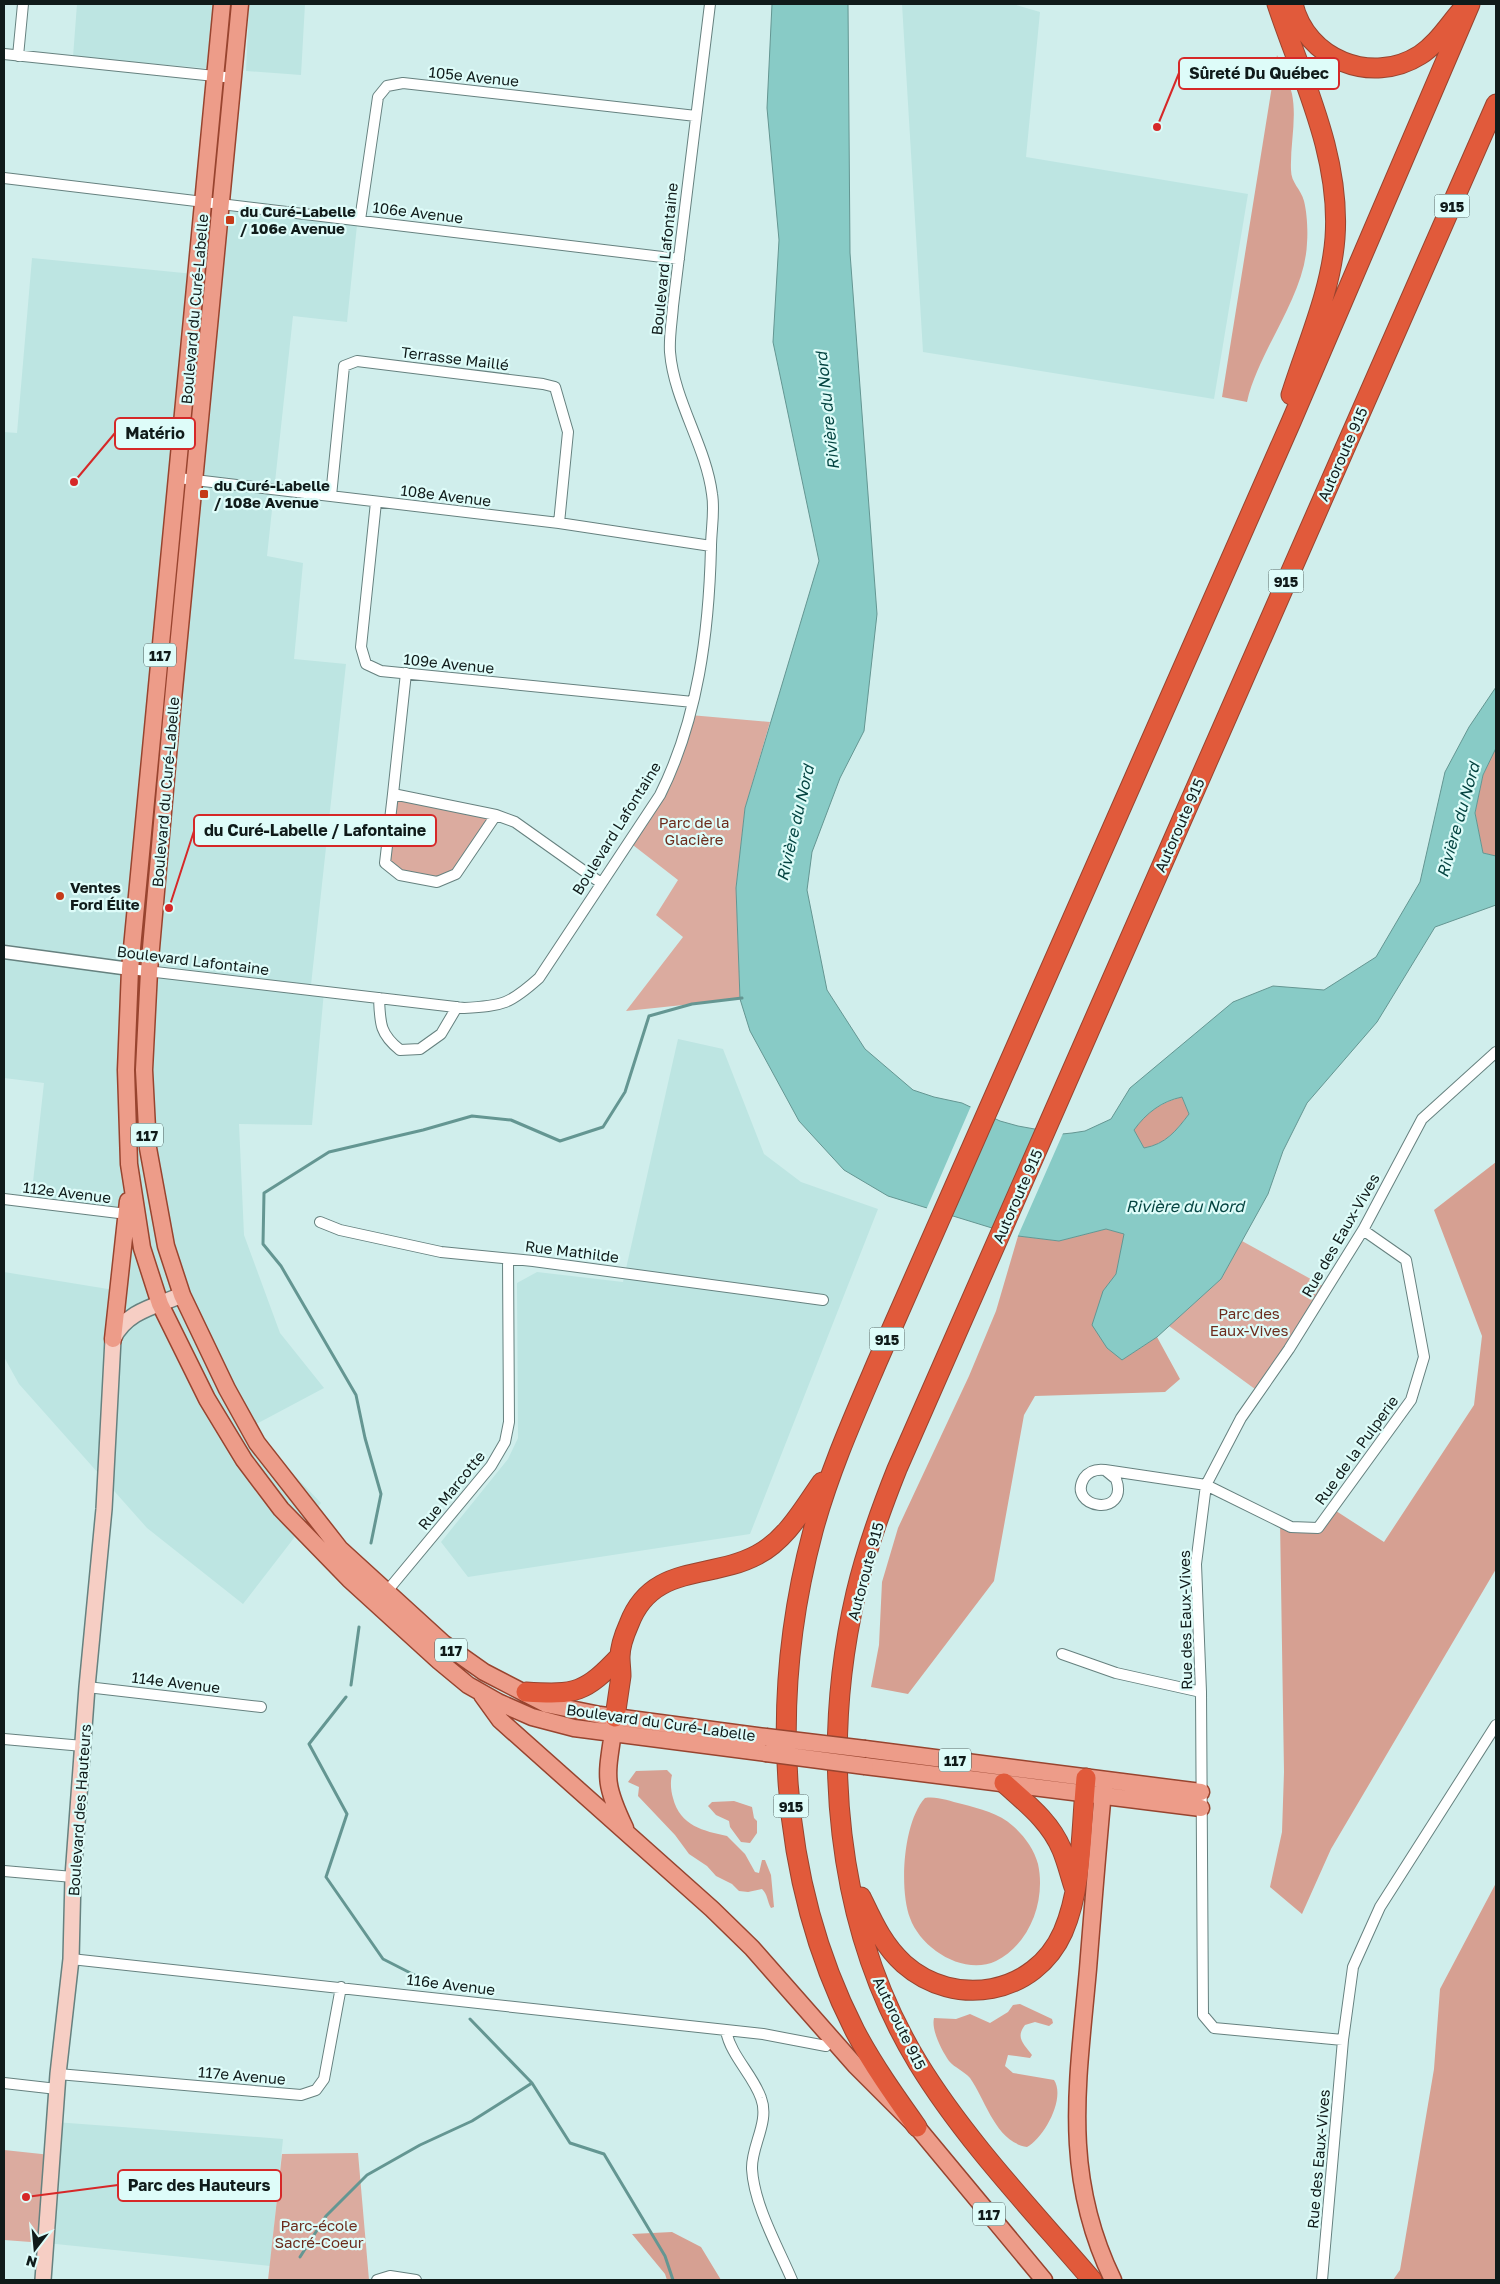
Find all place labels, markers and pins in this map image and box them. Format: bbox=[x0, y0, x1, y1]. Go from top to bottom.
callout: Sûreté Du Québec bbox=[1179, 58, 1339, 89]
place label: du Curé-Labelle / 106e Avenue bbox=[240, 202, 356, 237]
marker: du Curé-Labelle / 106e Avenue bbox=[224, 214, 236, 226]
callout: Matério bbox=[115, 418, 195, 449]
place label: du Curé-Labelle / 108e Avenue bbox=[214, 476, 330, 511]
marker: du Curé-Labelle / 108e Avenue bbox=[198, 488, 210, 500]
callout: du Curé-Labelle / Lafontaine bbox=[194, 815, 436, 846]
place label: Ventes Ford Élite bbox=[70, 878, 140, 913]
marker: Ventes Ford Élite bbox=[54, 890, 66, 902]
callout: Parc des Hauteurs bbox=[118, 2170, 281, 2201]

